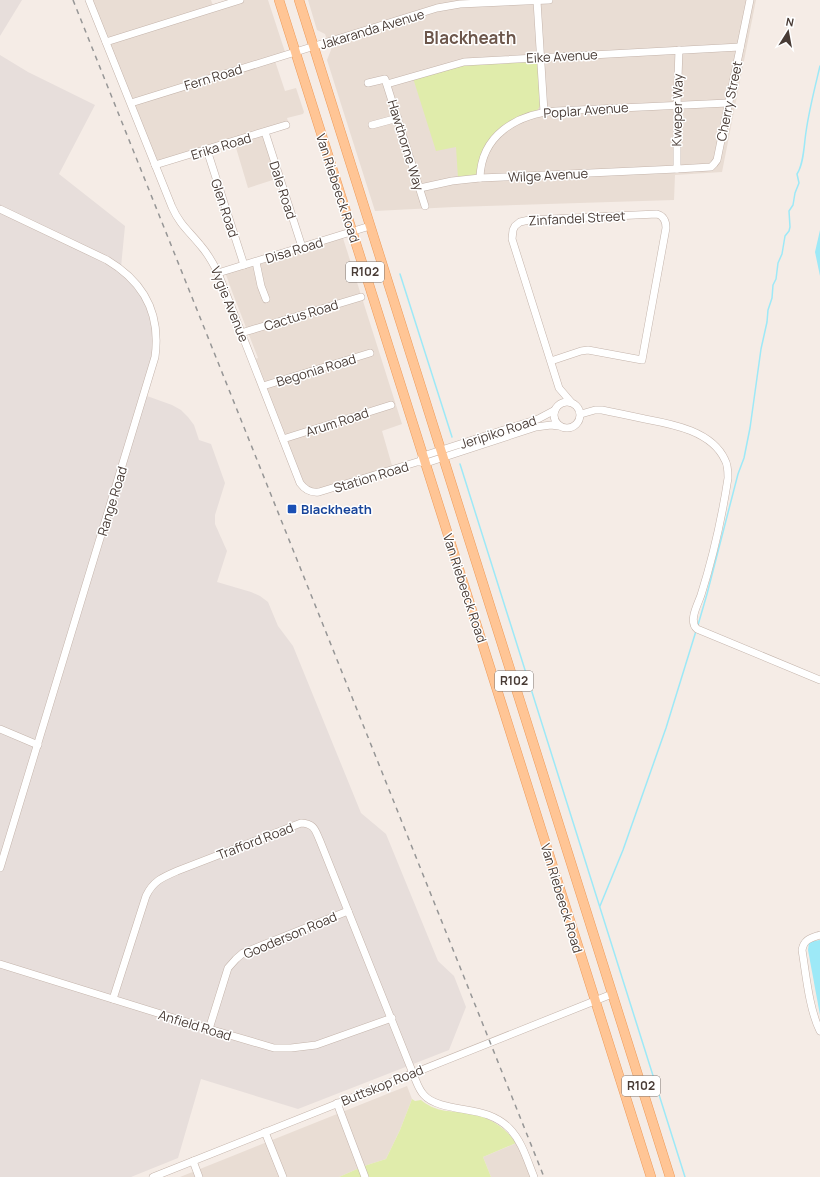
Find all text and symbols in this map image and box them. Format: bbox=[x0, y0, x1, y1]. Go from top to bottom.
street label: Jakaranda Avenue bbox=[318, 4, 427, 53]
north arrow bbox=[768, 12, 808, 52]
text: N bbox=[785, 14, 795, 30]
district label: Blackheath bbox=[424, 26, 516, 49]
street label: Eike Avenue bbox=[526, 45, 599, 67]
street label: Cherry Street bbox=[712, 59, 746, 143]
street label: Fern Road bbox=[182, 60, 244, 94]
street label: Kweper Way bbox=[667, 73, 687, 146]
street label: Hawthorne Way bbox=[384, 97, 428, 193]
street label: Poplar Avenue bbox=[543, 98, 630, 122]
street label: Erika Road bbox=[189, 128, 253, 164]
street label: Van Riebeeck Road bbox=[312, 131, 364, 245]
street label: Dale Road bbox=[265, 159, 301, 221]
street label: Wilge Avenue bbox=[507, 164, 589, 186]
street label: Glen Road bbox=[207, 176, 243, 240]
street label: Zinfandel Street bbox=[528, 206, 626, 230]
street label: Disa Road bbox=[263, 233, 325, 267]
road number: R102 bbox=[346, 262, 384, 282]
street label: Vygie Avenue bbox=[207, 264, 253, 345]
street label: Cactus Road bbox=[262, 295, 340, 335]
street label: Begonia Road bbox=[274, 349, 358, 391]
street label: Arum Road bbox=[303, 403, 371, 441]
street label: Jeripiko Road bbox=[457, 411, 539, 453]
street label: Station Road bbox=[331, 457, 411, 497]
street label: Range Road bbox=[93, 464, 131, 538]
place label: Blackheath bbox=[301, 500, 372, 518]
marker: Blackheath bbox=[286, 503, 298, 515]
street label: Van Riebeeck Road bbox=[439, 531, 491, 645]
road number: R102 bbox=[495, 671, 533, 691]
street label: Trafford Road bbox=[214, 818, 296, 864]
street label: Van Riebeeck Road bbox=[537, 841, 587, 955]
street label: Gooderson Road bbox=[240, 907, 340, 963]
street label: Anfield Road bbox=[156, 1005, 234, 1045]
street label: Buttskop Road bbox=[338, 1060, 426, 1110]
road number: R102 bbox=[622, 1076, 660, 1096]

